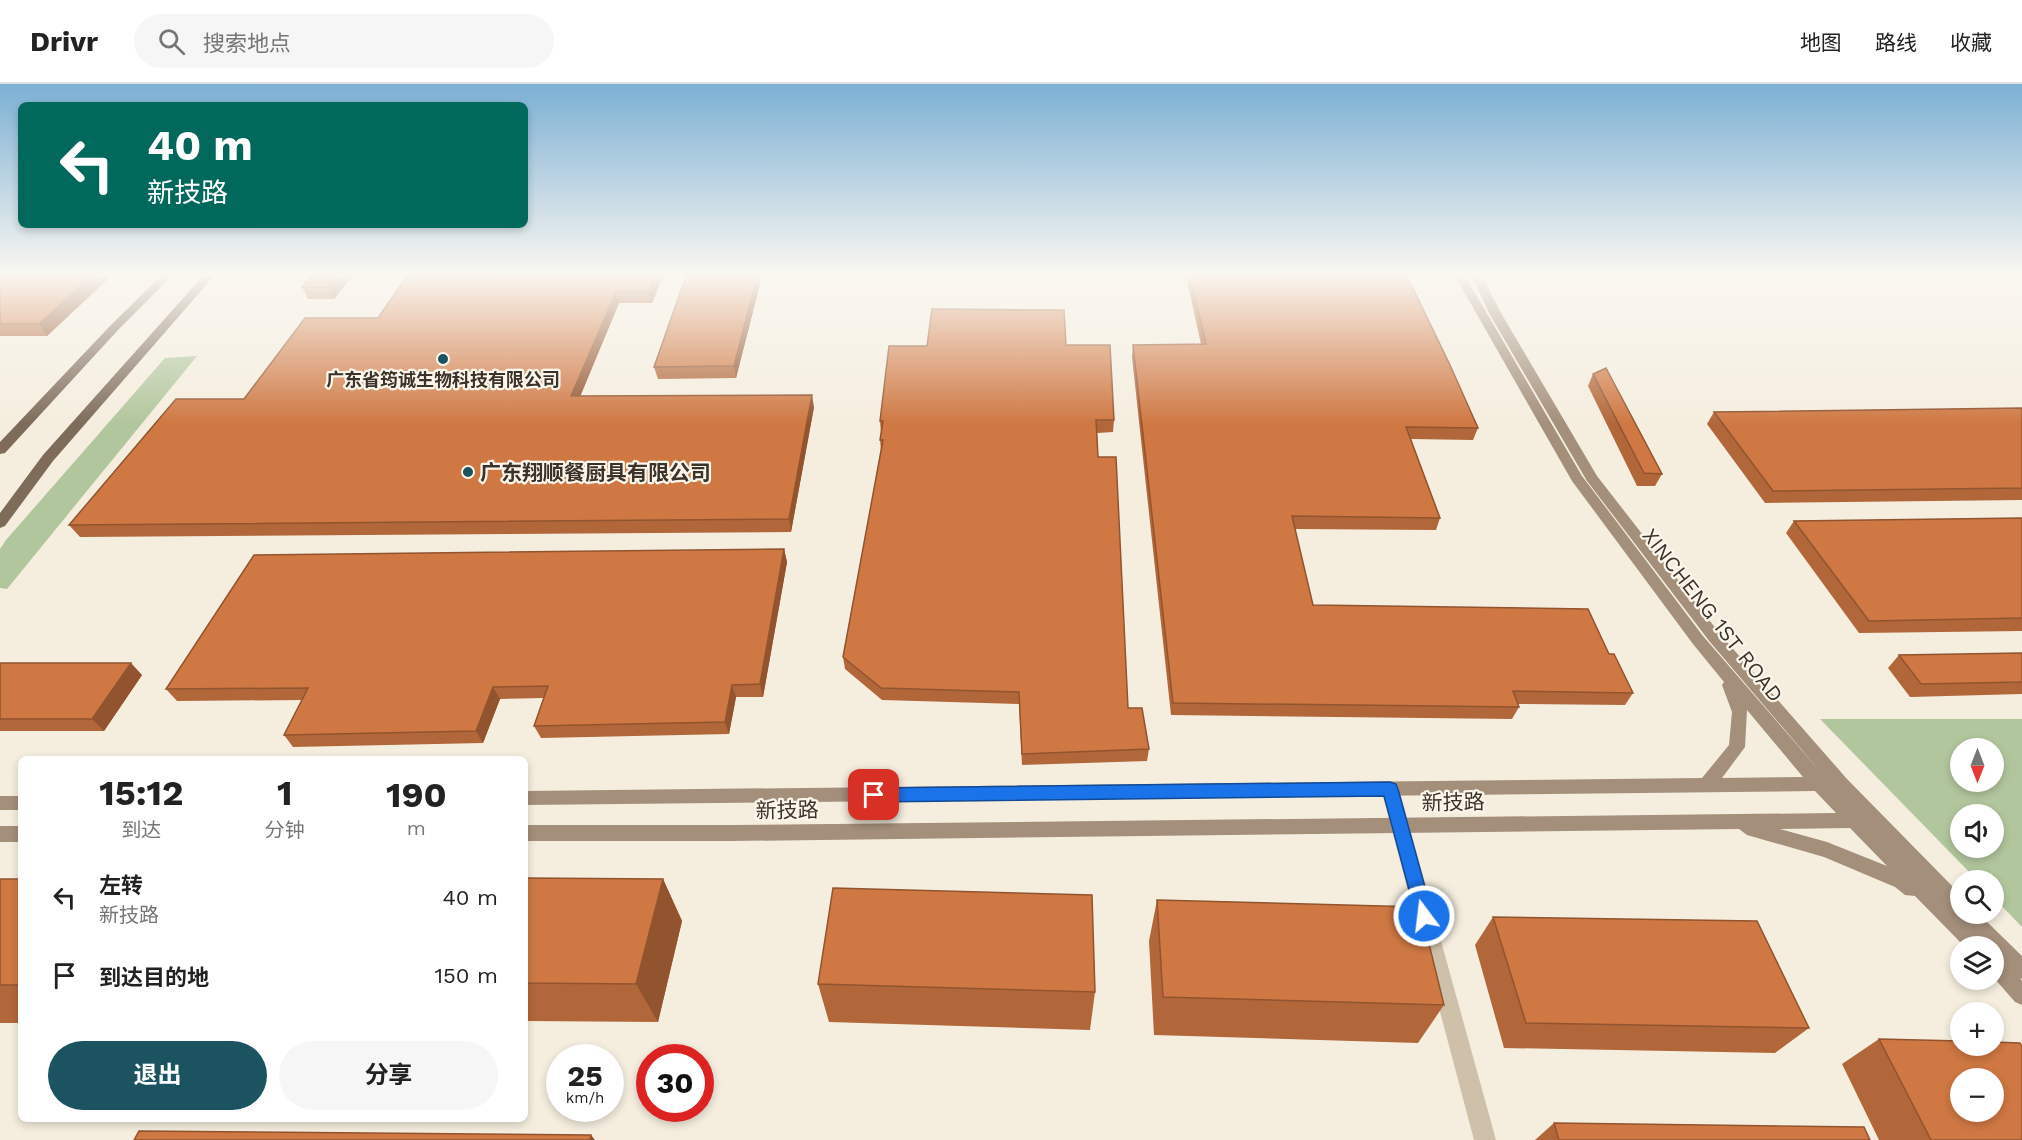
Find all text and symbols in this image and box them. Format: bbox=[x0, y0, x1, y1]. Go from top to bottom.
search box bbox=[134, 14, 554, 68]
text: Drivr bbox=[30, 25, 98, 58]
icon: search bbox=[155, 25, 188, 58]
text: 地图 bbox=[1800, 30, 1842, 55]
text: 路线 bbox=[1875, 30, 1917, 55]
text: 收藏 bbox=[1950, 30, 1992, 55]
text: 搜索地点 bbox=[203, 31, 291, 56]
text: 40 m bbox=[147, 121, 253, 170]
icon: left bbox=[48, 126, 126, 204]
text: 新技路 bbox=[147, 177, 228, 209]
marker: 广东省筠诚生物科技有限公司 bbox=[436, 352, 450, 366]
place label: 广东省筠诚生物科技有限公司 bbox=[326, 369, 560, 390]
place label: 广东翔顺餐厨具有限公司 bbox=[480, 460, 711, 485]
marker: 广东翔顺餐厨具有限公司 bbox=[461, 465, 475, 479]
street label: XINCHENG 1ST ROAD bbox=[1638, 523, 1788, 707]
north arrow bbox=[1950, 738, 2004, 792]
map controls bbox=[1950, 738, 2004, 1122]
pin bbox=[848, 769, 899, 820]
text: 15:12 bbox=[99, 772, 184, 814]
text: 1 bbox=[277, 772, 293, 814]
text: 190 bbox=[386, 774, 447, 816]
icon: arrive bbox=[857, 778, 890, 811]
street label: 新技路 bbox=[1421, 789, 1485, 815]
street label: 新技路 bbox=[755, 797, 819, 823]
button: sound bbox=[1950, 804, 2004, 858]
text: m bbox=[407, 816, 426, 840]
text: 到达 bbox=[121, 818, 161, 842]
text: 分钟 bbox=[265, 818, 305, 842]
button: search bbox=[1950, 870, 2004, 924]
text: 左转 bbox=[99, 873, 143, 898]
icon: left bbox=[48, 881, 81, 914]
position arrow bbox=[1392, 884, 1456, 948]
text: 40 m bbox=[442, 885, 498, 910]
text: 新技路 bbox=[99, 903, 159, 927]
button: layers bbox=[1950, 936, 2004, 990]
icon: arrive bbox=[48, 959, 81, 992]
text: 150 m bbox=[434, 963, 498, 988]
text: 到达目的地 bbox=[99, 965, 209, 990]
button: + bbox=[1950, 1002, 2004, 1056]
button: 退出 bbox=[48, 1041, 267, 1110]
button: 分享 bbox=[279, 1041, 498, 1110]
speed limit sign: 30 bbox=[636, 1044, 714, 1122]
text: 25 bbox=[567, 1058, 603, 1093]
button: − bbox=[1950, 1068, 2004, 1122]
text: km/h bbox=[566, 1089, 604, 1107]

